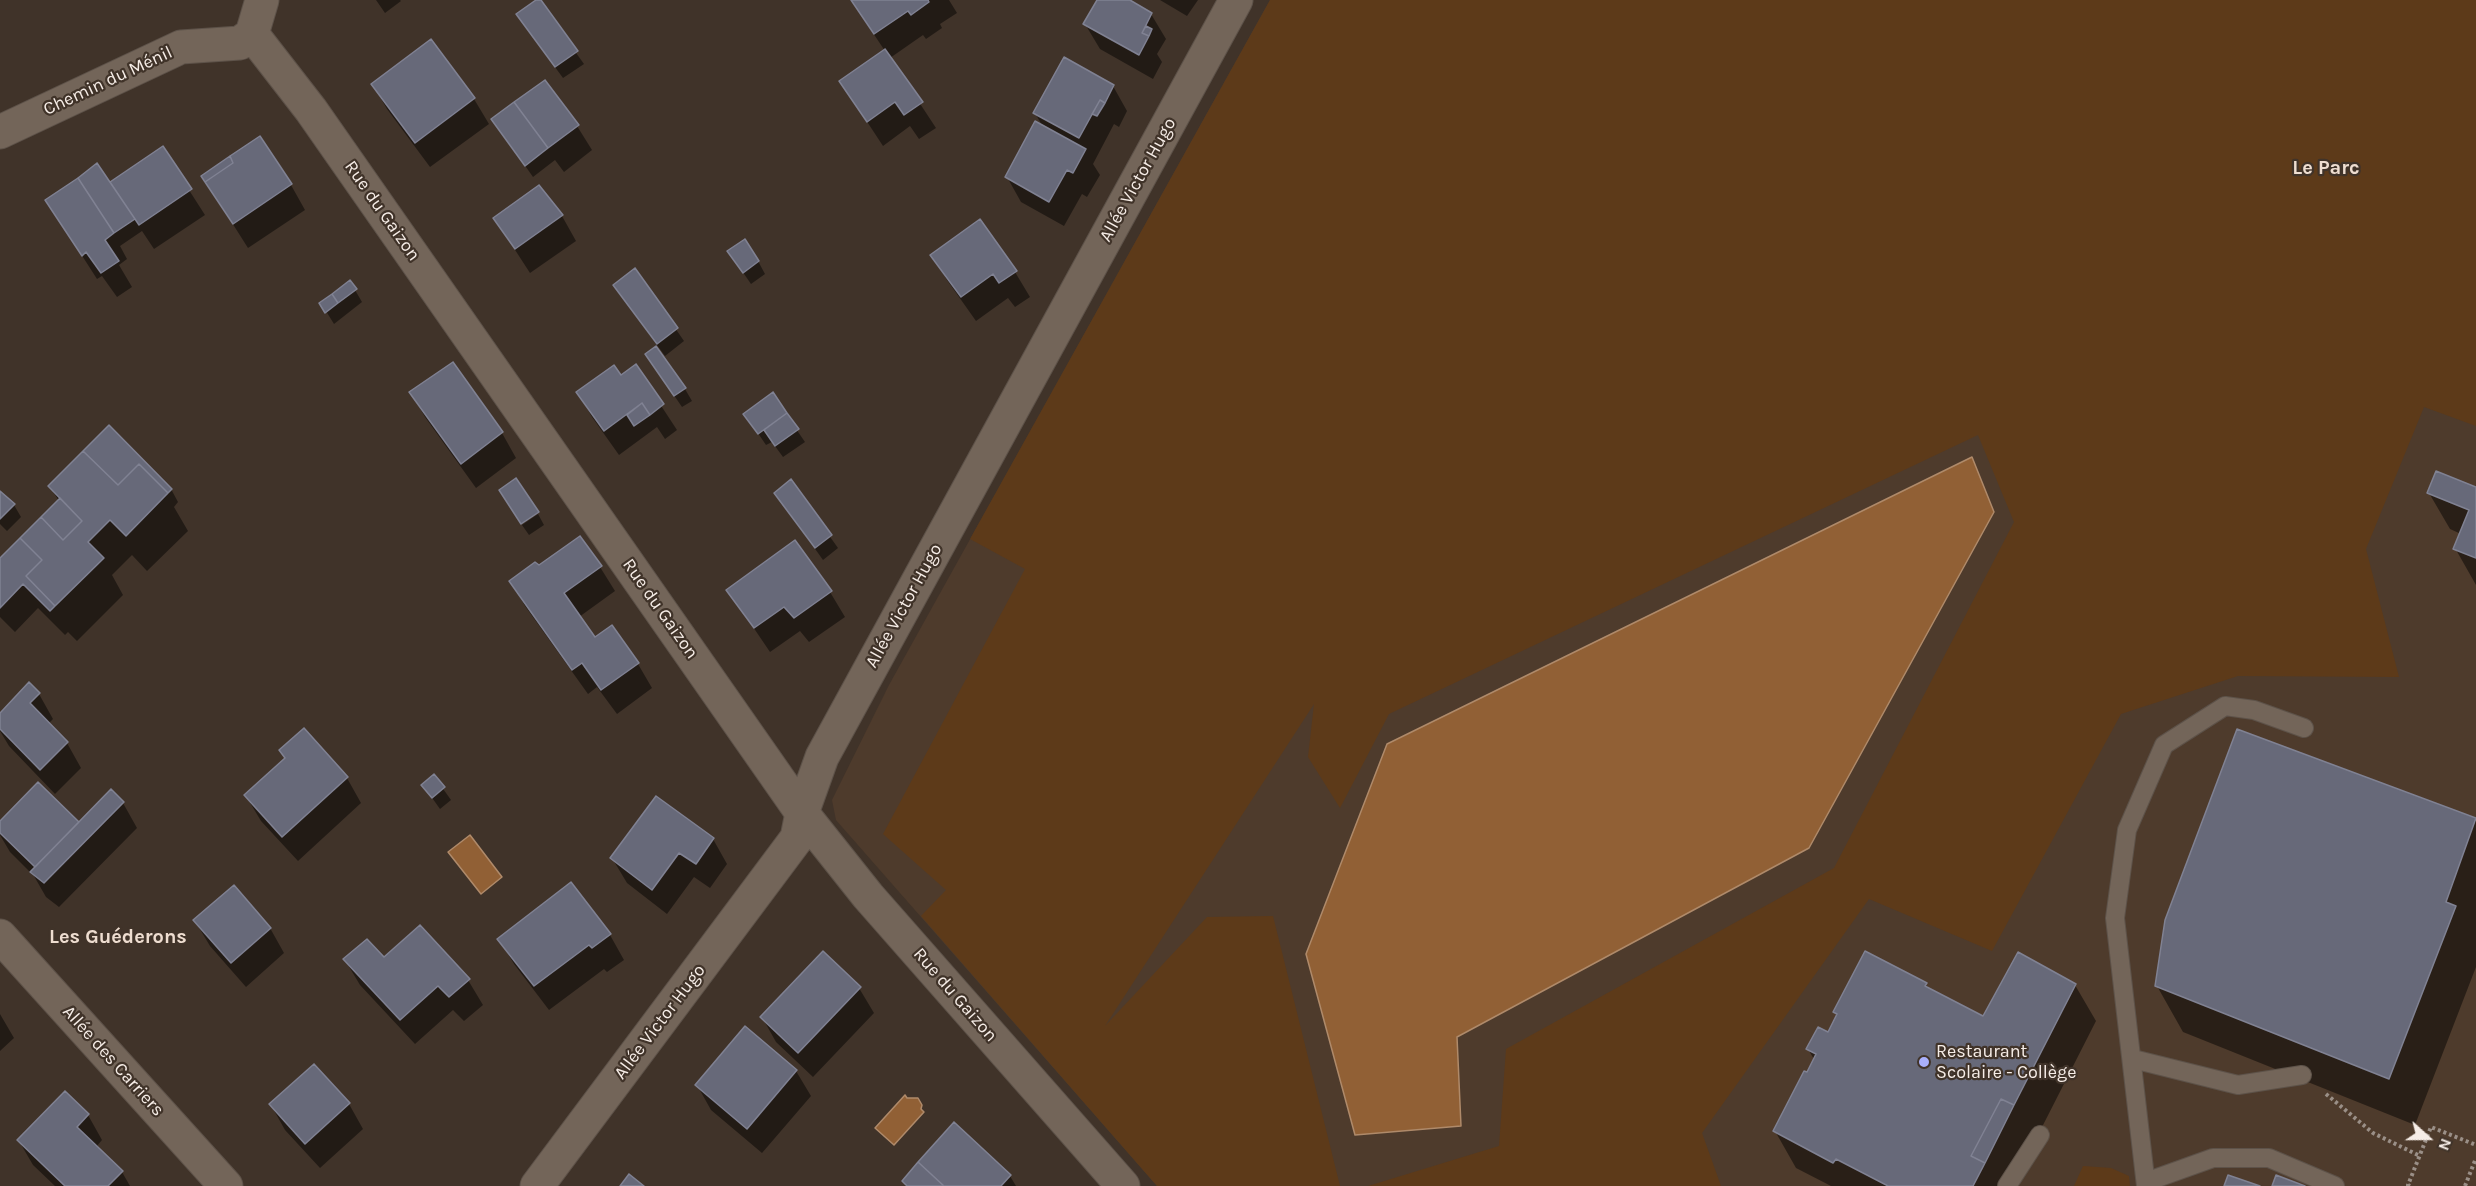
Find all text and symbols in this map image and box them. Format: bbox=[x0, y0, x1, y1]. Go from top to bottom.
street label: Chemin du Ménil bbox=[40, 42, 176, 120]
street label: Allée Victor Hugo bbox=[1095, 114, 1181, 246]
district label: Le Parc bbox=[2292, 156, 2360, 180]
street label: Rue du Gaizon bbox=[339, 157, 425, 265]
street label: Allée Victor Hugo bbox=[861, 540, 947, 672]
street label: Rue du Gaizon bbox=[617, 555, 703, 663]
district label: Les Guéderons bbox=[49, 925, 187, 949]
street label: Rue du Gaizon bbox=[908, 944, 1002, 1046]
street label: Allée Victor Hugo bbox=[610, 960, 710, 1084]
street label: Allée des Carriers bbox=[58, 1001, 168, 1121]
place label: Restaurant Scolaire - Collège bbox=[1936, 1041, 2076, 1084]
marker: Restaurant Scolaire - Collège bbox=[1917, 1055, 1931, 1069]
north arrow bbox=[2398, 1108, 2458, 1168]
text: N bbox=[2434, 1136, 2456, 1153]

